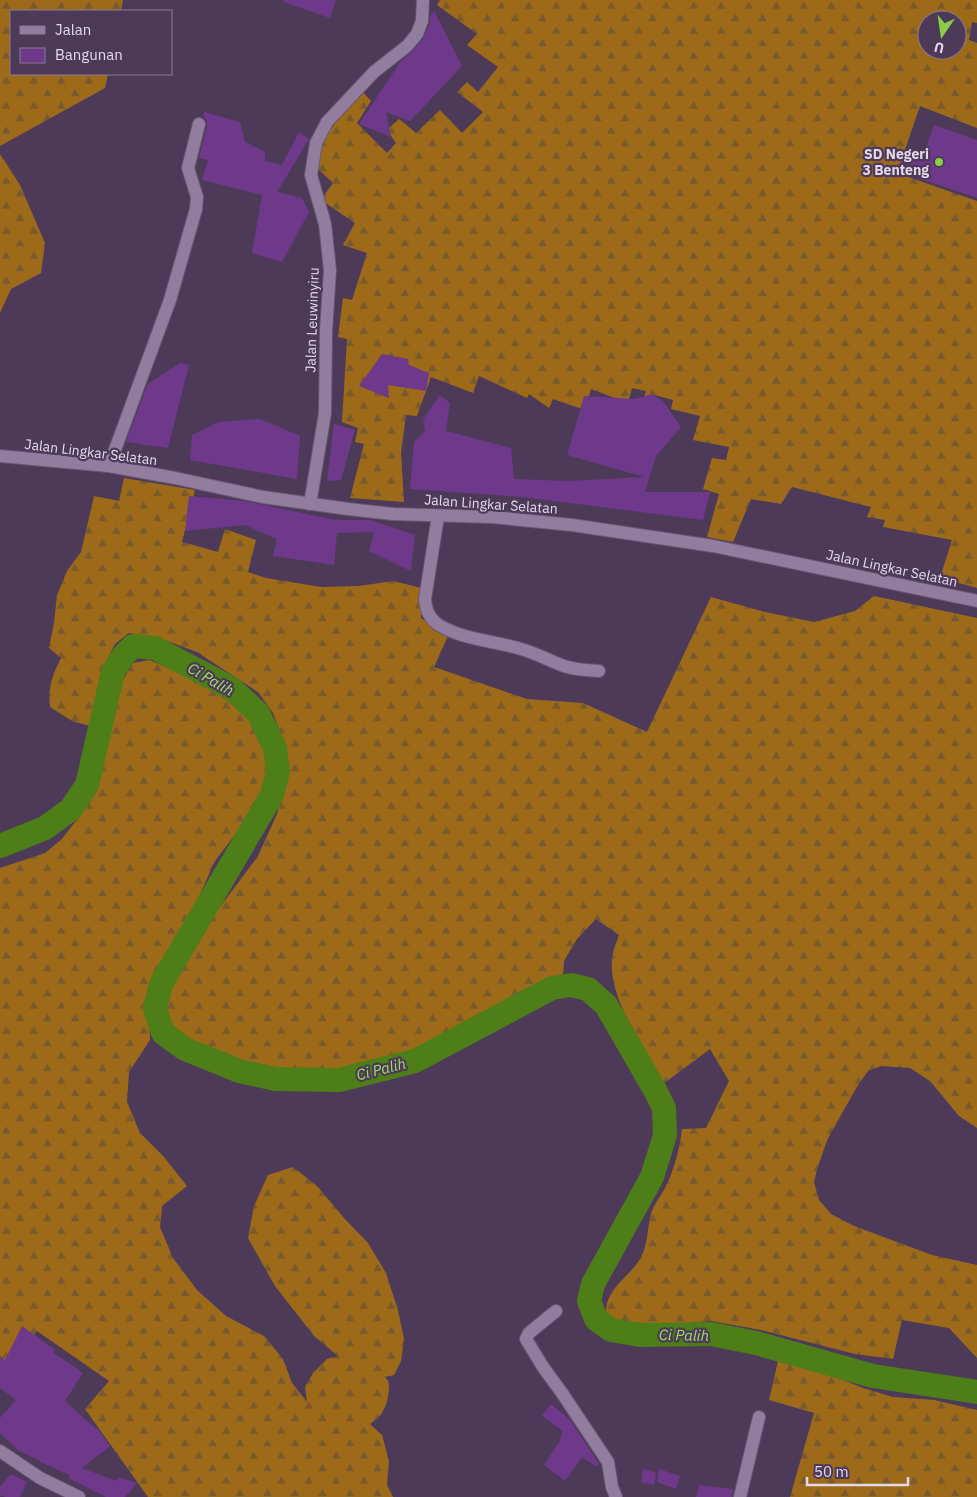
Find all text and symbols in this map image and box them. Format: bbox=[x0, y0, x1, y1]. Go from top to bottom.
legend bbox=[10, 10, 172, 75]
north arrow bbox=[917, 10, 967, 60]
text: Jalan bbox=[55, 20, 91, 39]
text: U bbox=[932, 38, 946, 58]
text: Bangunan bbox=[55, 45, 123, 64]
place label: SD Negeri 3 Benteng bbox=[863, 145, 929, 179]
marker: SD Negeri 3 Benteng bbox=[933, 156, 945, 168]
street label: Jalan Leuwinyiru bbox=[301, 267, 323, 373]
street label: Jalan Lingkar Selatan bbox=[24, 435, 158, 469]
street label: Jalan Lingkar Selatan bbox=[424, 490, 558, 518]
street label: Jalan Lingkar Selatan bbox=[825, 545, 959, 591]
water label: Ci Palih bbox=[184, 658, 238, 700]
water label: Ci Palih bbox=[354, 1054, 408, 1084]
water label: Ci Palih bbox=[659, 1325, 709, 1345]
scale bar bbox=[807, 1454, 908, 1486]
text: 50 m bbox=[814, 1462, 849, 1481]

